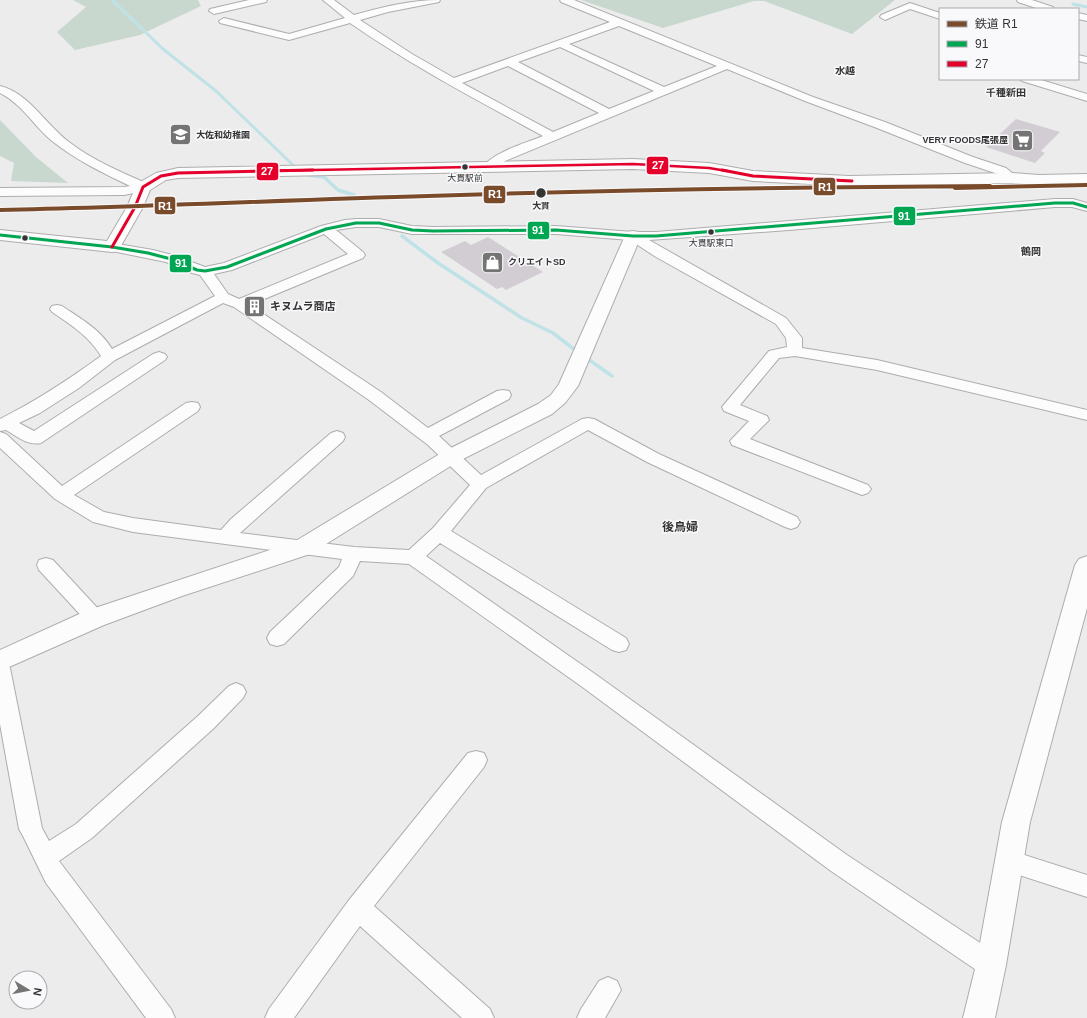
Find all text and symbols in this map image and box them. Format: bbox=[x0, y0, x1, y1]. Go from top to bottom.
legend bbox=[939, 8, 1079, 80]
text: 鉄道 R1 bbox=[975, 17, 1018, 31]
text: 91 bbox=[975, 37, 989, 51]
text: 27 bbox=[975, 57, 989, 71]
district label: 水越 bbox=[835, 65, 855, 76]
district label: 千種新田 bbox=[986, 87, 1026, 98]
school or university icon: 大佐和幼稚園 bbox=[167, 122, 193, 148]
supermarket icon: VERY FOODS尾張屋 bbox=[1010, 127, 1036, 153]
place label: 大佐和幼稚園 bbox=[196, 130, 250, 140]
place label: VERY FOODS尾張屋 bbox=[922, 135, 1008, 145]
line badge: 27 bbox=[646, 156, 669, 175]
text: 27 bbox=[652, 159, 664, 171]
line badge: 27 bbox=[256, 162, 279, 181]
marker: 大貫駅前 bbox=[460, 162, 470, 172]
text: 27 bbox=[261, 165, 273, 177]
place label: 大貫駅前 bbox=[447, 173, 483, 183]
line badge: R1 bbox=[813, 177, 836, 196]
text: R1 bbox=[818, 181, 832, 193]
line badge: R1 bbox=[483, 185, 506, 204]
marker: 大貫 bbox=[534, 186, 548, 200]
text: R1 bbox=[488, 188, 502, 200]
line badge: R1 bbox=[154, 196, 176, 215]
text: R1 bbox=[158, 200, 172, 212]
place label: 大貫 bbox=[532, 201, 550, 211]
line badge: 91 bbox=[893, 206, 916, 226]
text: 91 bbox=[898, 210, 910, 222]
line badge: 91 bbox=[527, 221, 550, 240]
text: 91 bbox=[532, 224, 544, 236]
marker: 大貫駅東口 bbox=[706, 227, 716, 237]
unlabelled marker bbox=[20, 233, 30, 243]
place label: 大貫駅東口 bbox=[688, 238, 734, 248]
district label: 鶴岡 bbox=[1020, 246, 1041, 257]
shop icon: クリエイトSD bbox=[479, 249, 505, 275]
line badge: 91 bbox=[169, 254, 192, 273]
text: 91 bbox=[175, 257, 187, 269]
place label: クリエイトSD bbox=[508, 257, 566, 267]
building icon: キヌムラ商店 bbox=[241, 293, 267, 319]
place label: キヌムラ商店 bbox=[270, 300, 335, 312]
district label: 後鳥婦 bbox=[662, 520, 698, 534]
north arrow bbox=[8, 970, 48, 1010]
text: N bbox=[31, 987, 44, 997]

